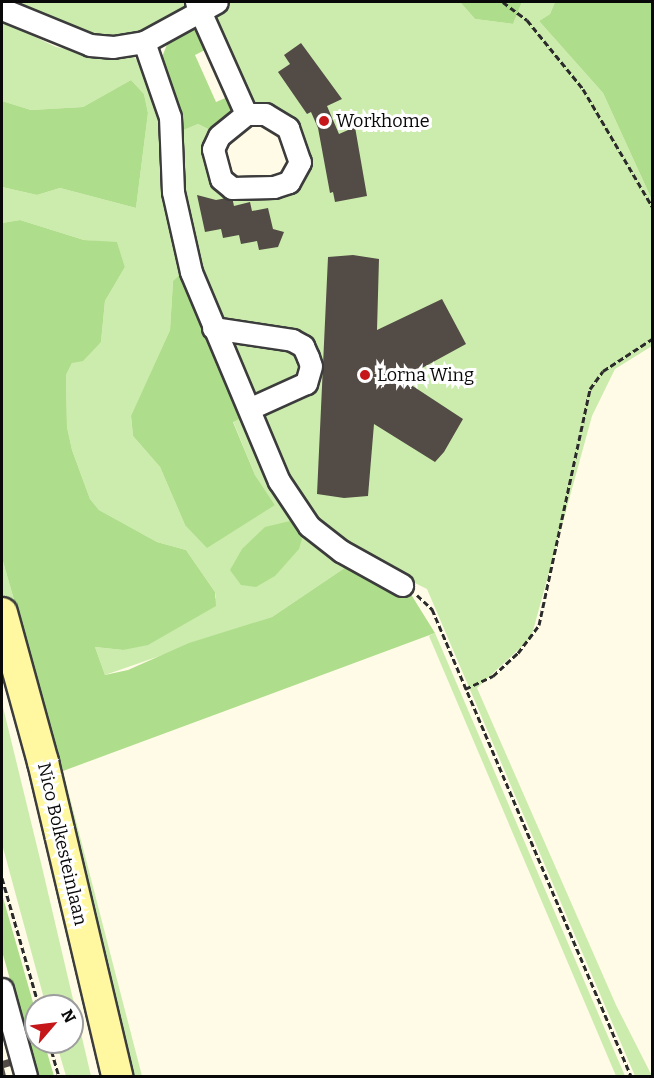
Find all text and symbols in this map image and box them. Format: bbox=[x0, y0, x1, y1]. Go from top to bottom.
place label: Workhome bbox=[336, 110, 430, 132]
marker: Workhome bbox=[317, 114, 331, 128]
place label: Lorna Wing bbox=[377, 364, 474, 386]
marker: Lorna Wing bbox=[358, 368, 372, 382]
street label: Nico Bolkesteinlaan bbox=[33, 761, 91, 927]
north arrow bbox=[24, 994, 84, 1054]
text: N bbox=[57, 1006, 80, 1026]

